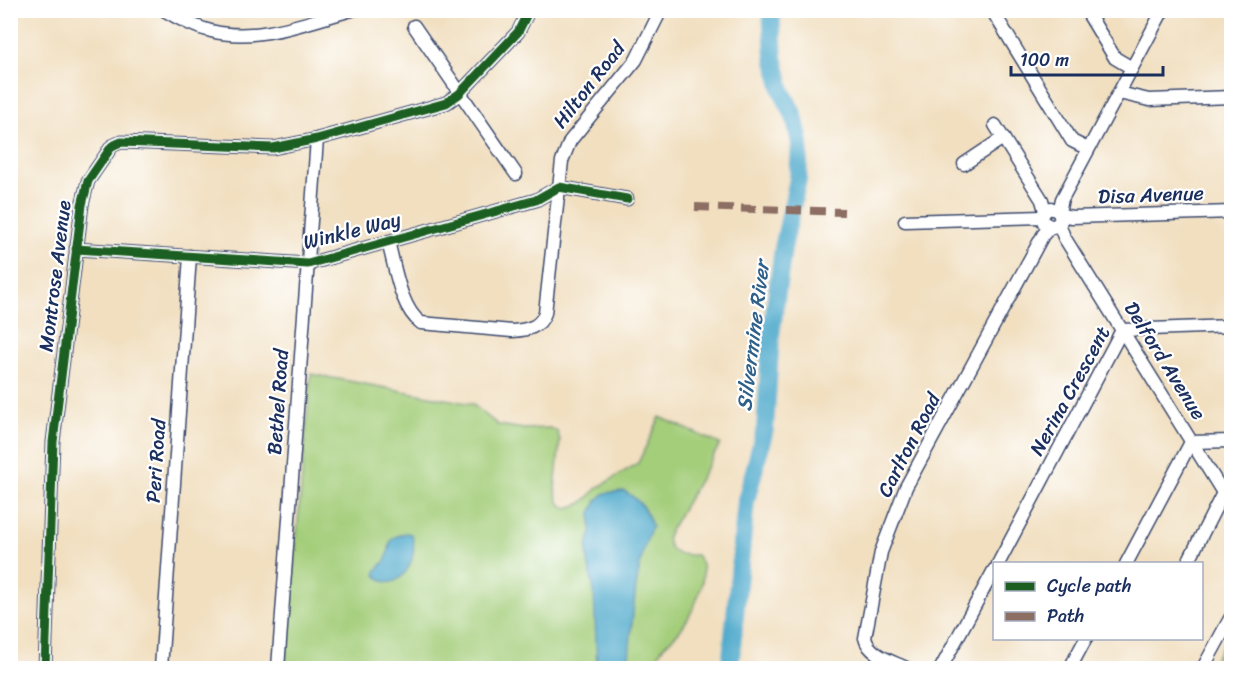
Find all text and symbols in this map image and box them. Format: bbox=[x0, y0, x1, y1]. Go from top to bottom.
street label: Hilton Road bbox=[544, 33, 635, 136]
scale bar bbox=[1011, 39, 1162, 77]
text: 100 m bbox=[1020, 44, 1069, 76]
street label: Disa Avenue bbox=[1097, 176, 1205, 214]
street label: Montrose Avenue bbox=[28, 198, 82, 354]
street label: Winkle Way bbox=[300, 202, 405, 260]
water label: Silvermine River bbox=[725, 255, 782, 413]
street label: Delford Avenue bbox=[1114, 295, 1216, 427]
street label: Nerina Crescent bbox=[1020, 319, 1120, 462]
street label: Bethel Road bbox=[257, 346, 299, 456]
street label: Carlton Road bbox=[868, 385, 951, 503]
street label: Peri Road bbox=[136, 416, 176, 504]
legend bbox=[993, 562, 1203, 640]
text: Cycle path bbox=[1047, 570, 1131, 602]
text: Path bbox=[1047, 600, 1084, 632]

